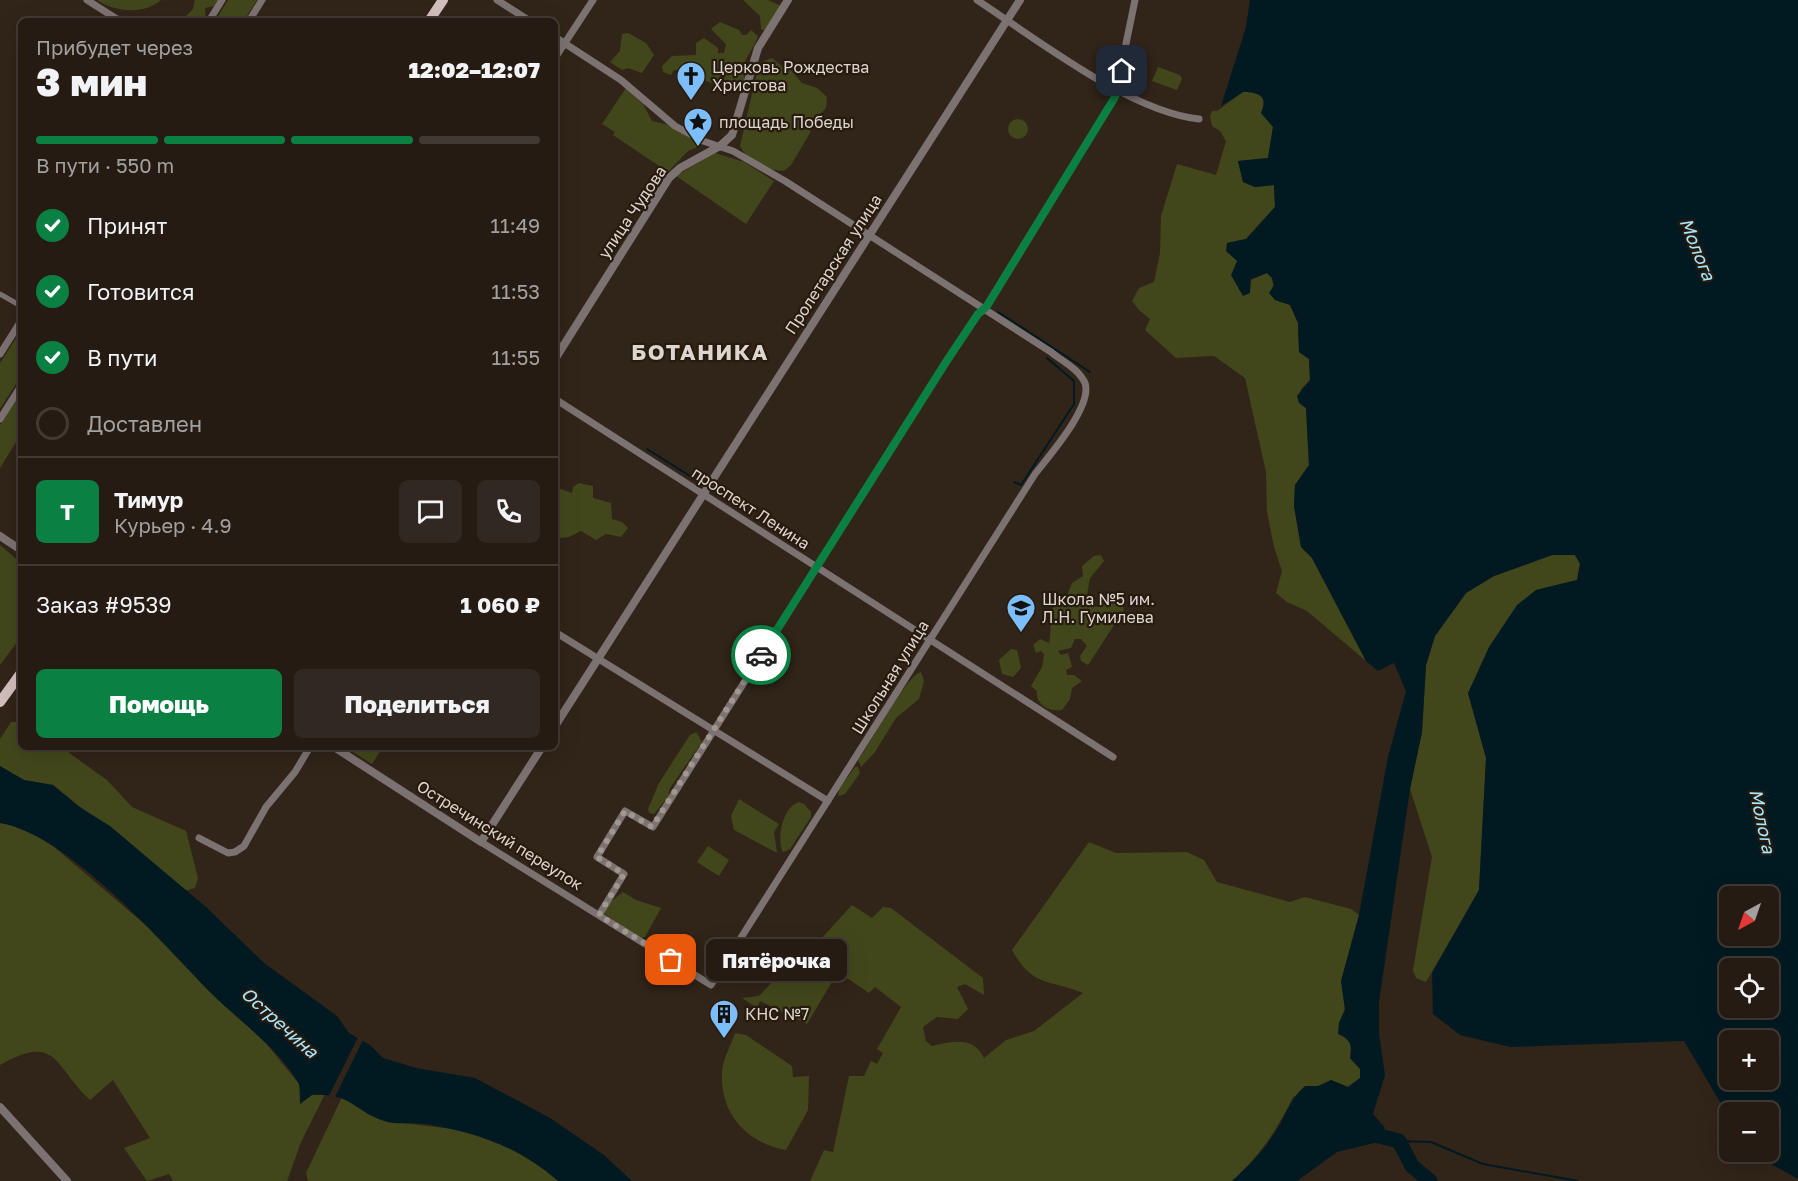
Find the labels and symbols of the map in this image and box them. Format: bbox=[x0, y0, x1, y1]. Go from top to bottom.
pin bbox=[1096, 45, 1147, 96]
place label: Церковь Рождества Христова bbox=[712, 57, 869, 95]
church icon: Церковь Рождества Христова bbox=[675, 60, 707, 102]
place icon: площадь Победы bbox=[682, 106, 714, 148]
place label: площадь Победы bbox=[719, 112, 854, 132]
street label: улица Чудова bbox=[594, 162, 670, 262]
street label: Пролетарская улица bbox=[780, 190, 886, 338]
water label: Молога bbox=[1676, 214, 1721, 284]
district label: БОТАНИКА bbox=[631, 338, 769, 365]
street label: проспект Ленина bbox=[688, 462, 814, 554]
place label: Школа №5 им. Л.Н. Гумилева bbox=[1042, 589, 1155, 627]
school or university icon: Школа №5 им. Л.Н. Гумилева bbox=[1005, 592, 1037, 634]
street label: Школьная улица bbox=[847, 616, 933, 738]
courier bbox=[731, 625, 791, 685]
street label: Остречинский переулок bbox=[413, 776, 587, 894]
water label: Молога bbox=[1745, 787, 1781, 856]
north arrow bbox=[1719, 886, 1779, 946]
pin bbox=[645, 934, 696, 985]
callout: Пятёрочка bbox=[707, 939, 848, 981]
water label: Остречина bbox=[237, 982, 323, 1063]
building icon: КНС №7 bbox=[708, 998, 740, 1040]
place label: КНС №7 bbox=[745, 1004, 809, 1024]

